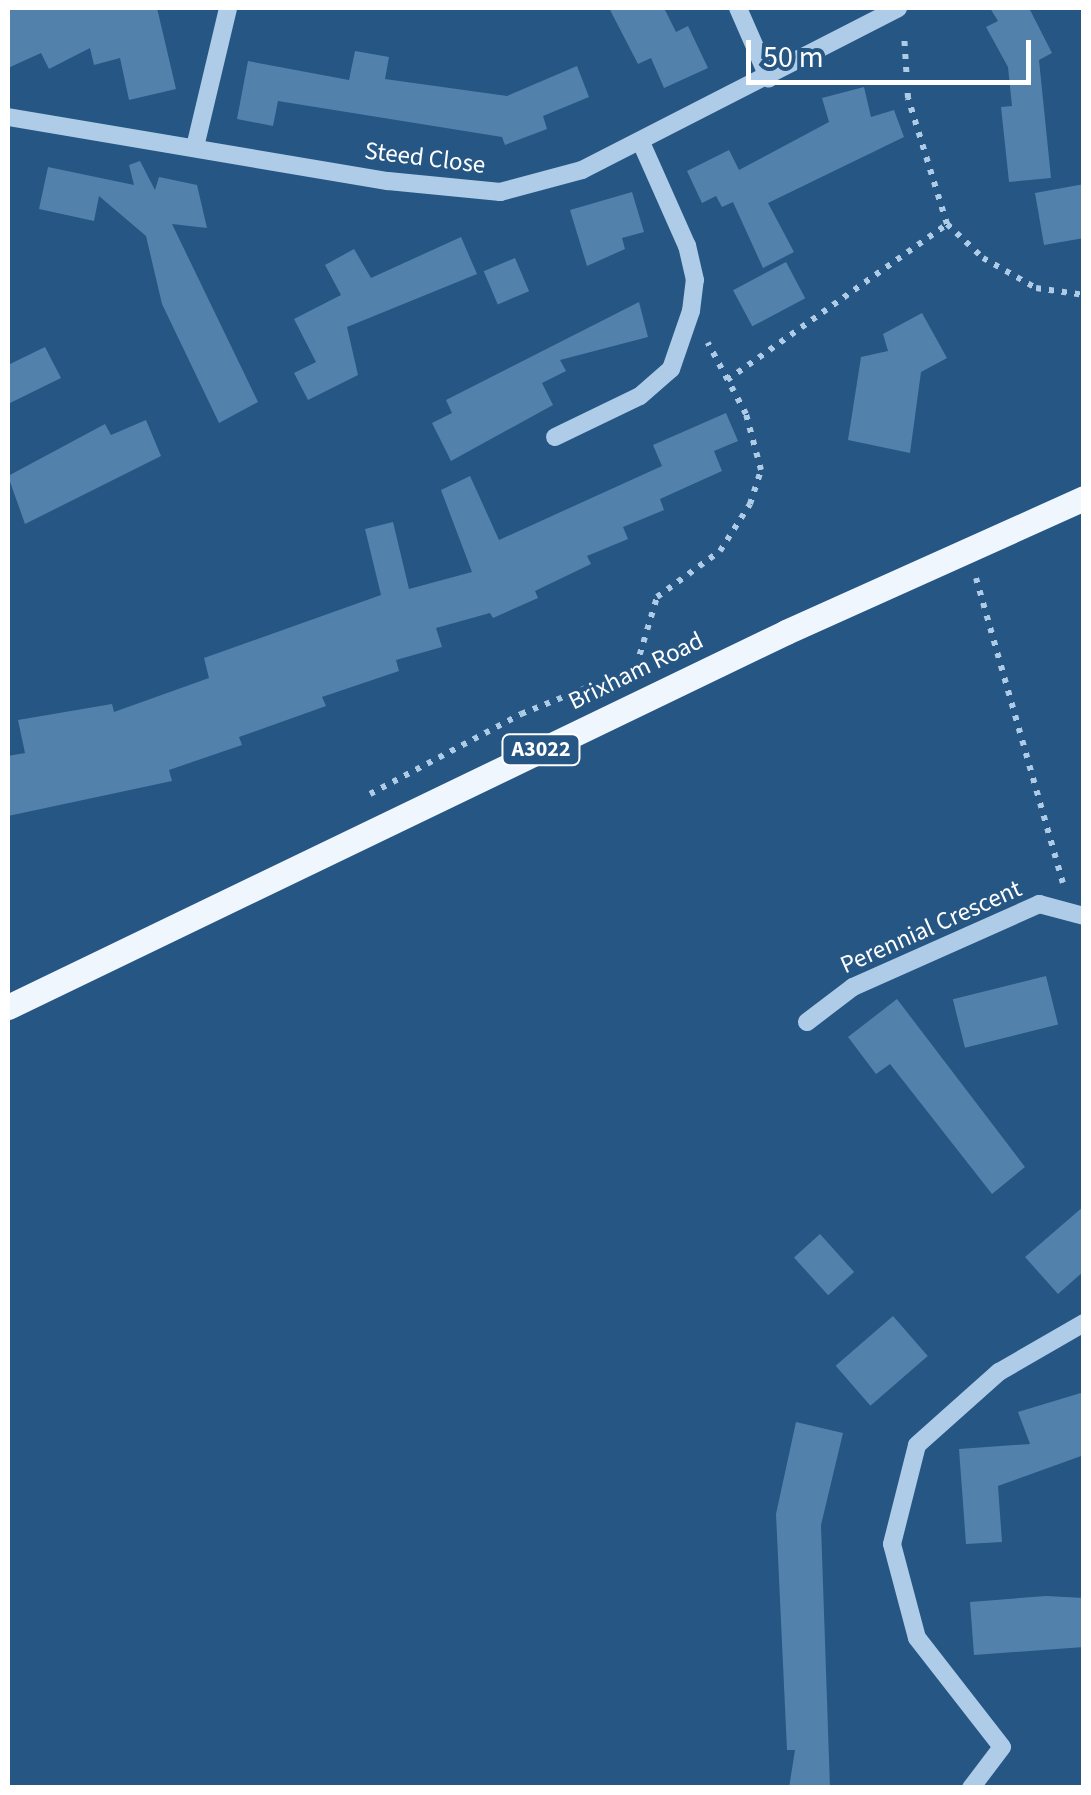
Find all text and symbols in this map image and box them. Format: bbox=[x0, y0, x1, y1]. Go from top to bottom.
scale bar bbox=[751, 20, 1036, 82]
text: 50 m bbox=[763, 36, 824, 79]
street label: Steed Close bbox=[363, 136, 487, 180]
street label: Brixham Road bbox=[564, 625, 708, 717]
road number: A3022 bbox=[501, 733, 581, 767]
street label: Perennial Crescent bbox=[836, 874, 1026, 980]

